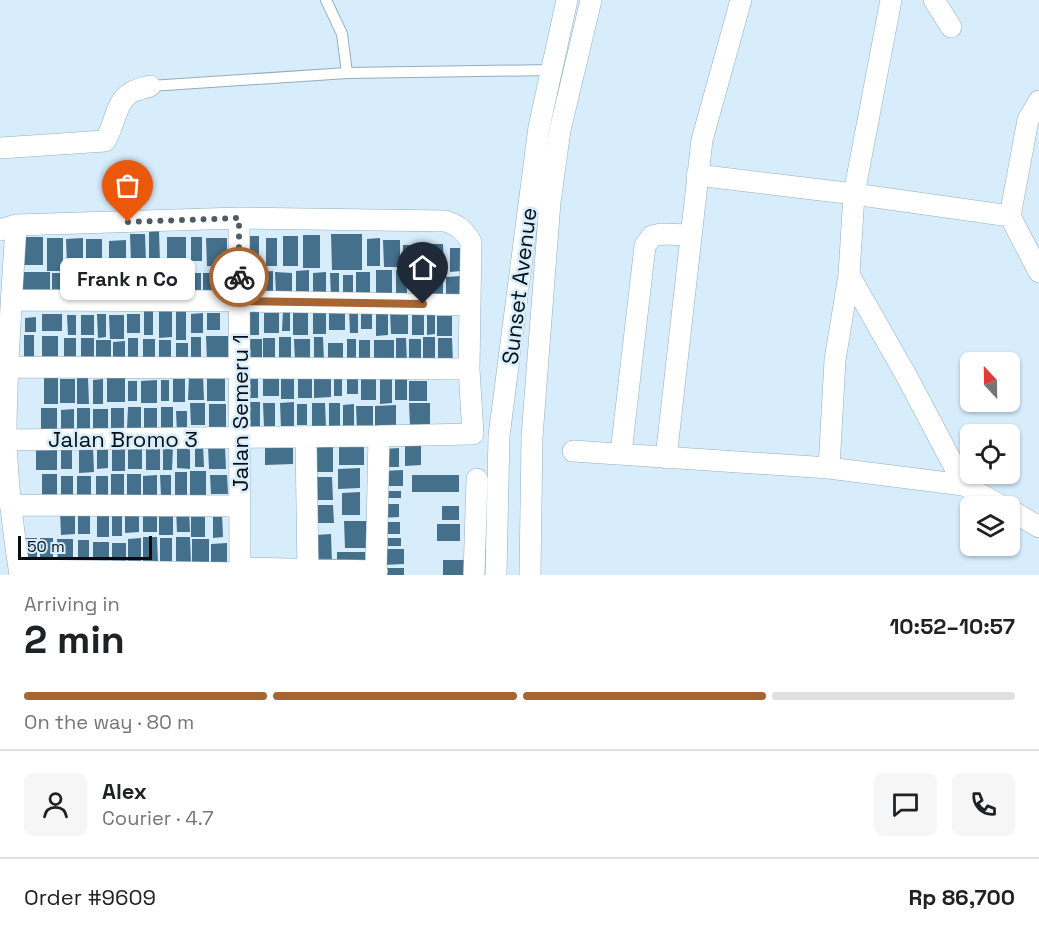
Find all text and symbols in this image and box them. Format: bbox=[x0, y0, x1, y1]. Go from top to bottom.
pin bbox=[102, 160, 153, 222]
icon: bag bbox=[111, 169, 144, 202]
street label: Sunset Avenue bbox=[495, 206, 543, 366]
pin bbox=[397, 242, 448, 304]
courier bbox=[209, 247, 269, 307]
icon: home bbox=[406, 251, 439, 284]
callout: Frank n Co bbox=[60, 258, 195, 300]
icon: bike bbox=[223, 261, 256, 294]
text: Frank n Co bbox=[77, 266, 178, 292]
street label: Jalan Semeru 1 bbox=[226, 334, 254, 492]
north arrow bbox=[960, 352, 1020, 412]
map controls bbox=[960, 352, 1020, 556]
button: locate bbox=[960, 424, 1020, 484]
street label: Jalan Bromo 3 bbox=[48, 425, 198, 453]
button: layers bbox=[960, 496, 1020, 556]
scale bar bbox=[18, 533, 152, 560]
text: 50 m bbox=[27, 536, 65, 557]
text: Arriving in bbox=[24, 591, 120, 617]
text: 10:52–10:57 bbox=[889, 612, 1015, 640]
text: 2 min bbox=[24, 615, 125, 664]
text: On the way · 80 m bbox=[24, 709, 194, 735]
button: person bbox=[24, 773, 87, 836]
button: chat bbox=[874, 773, 937, 836]
button: phone bbox=[952, 773, 1015, 836]
text: Alex bbox=[102, 777, 147, 805]
text: Courier · 4.7 bbox=[102, 805, 213, 831]
text: Order #9609 bbox=[24, 883, 156, 911]
text: Rp 86,700 bbox=[908, 883, 1015, 911]

